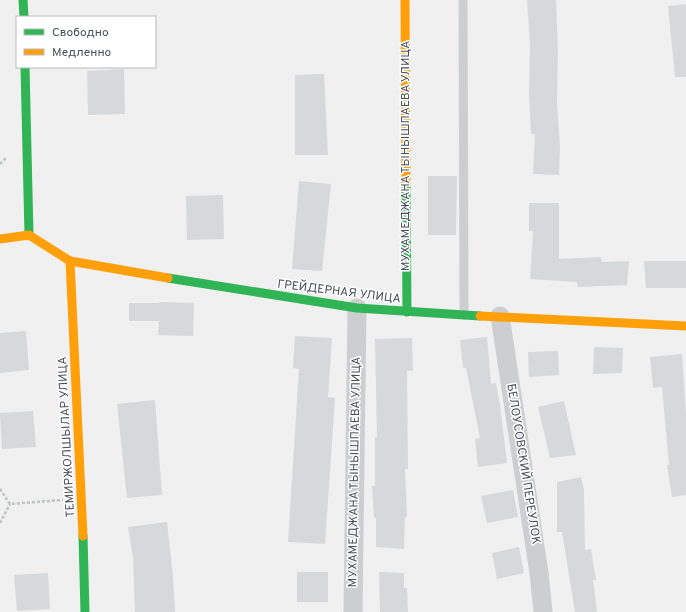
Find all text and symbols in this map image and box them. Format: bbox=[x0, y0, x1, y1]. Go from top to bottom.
legend bbox=[16, 16, 156, 68]
text: Свободно bbox=[52, 25, 109, 41]
street label: МУХАМЕДЖАНА ТЫНЫШПАЕВА УЛИЦА bbox=[398, 41, 414, 271]
text: Медленно bbox=[52, 45, 112, 61]
street label: ГРЕЙДЕРНАЯ УЛИЦА bbox=[276, 276, 402, 308]
street label: ТЕМИРЖОЛШЫЛАР УЛИЦА bbox=[55, 356, 79, 518]
street label: МУХАМЕДЖАНА ТЫНЫШПАЕВА УЛИЦА bbox=[345, 357, 365, 587]
street label: БЕЛОУСОВСКИЙ ПЕРЕУЛОК bbox=[502, 382, 544, 546]

